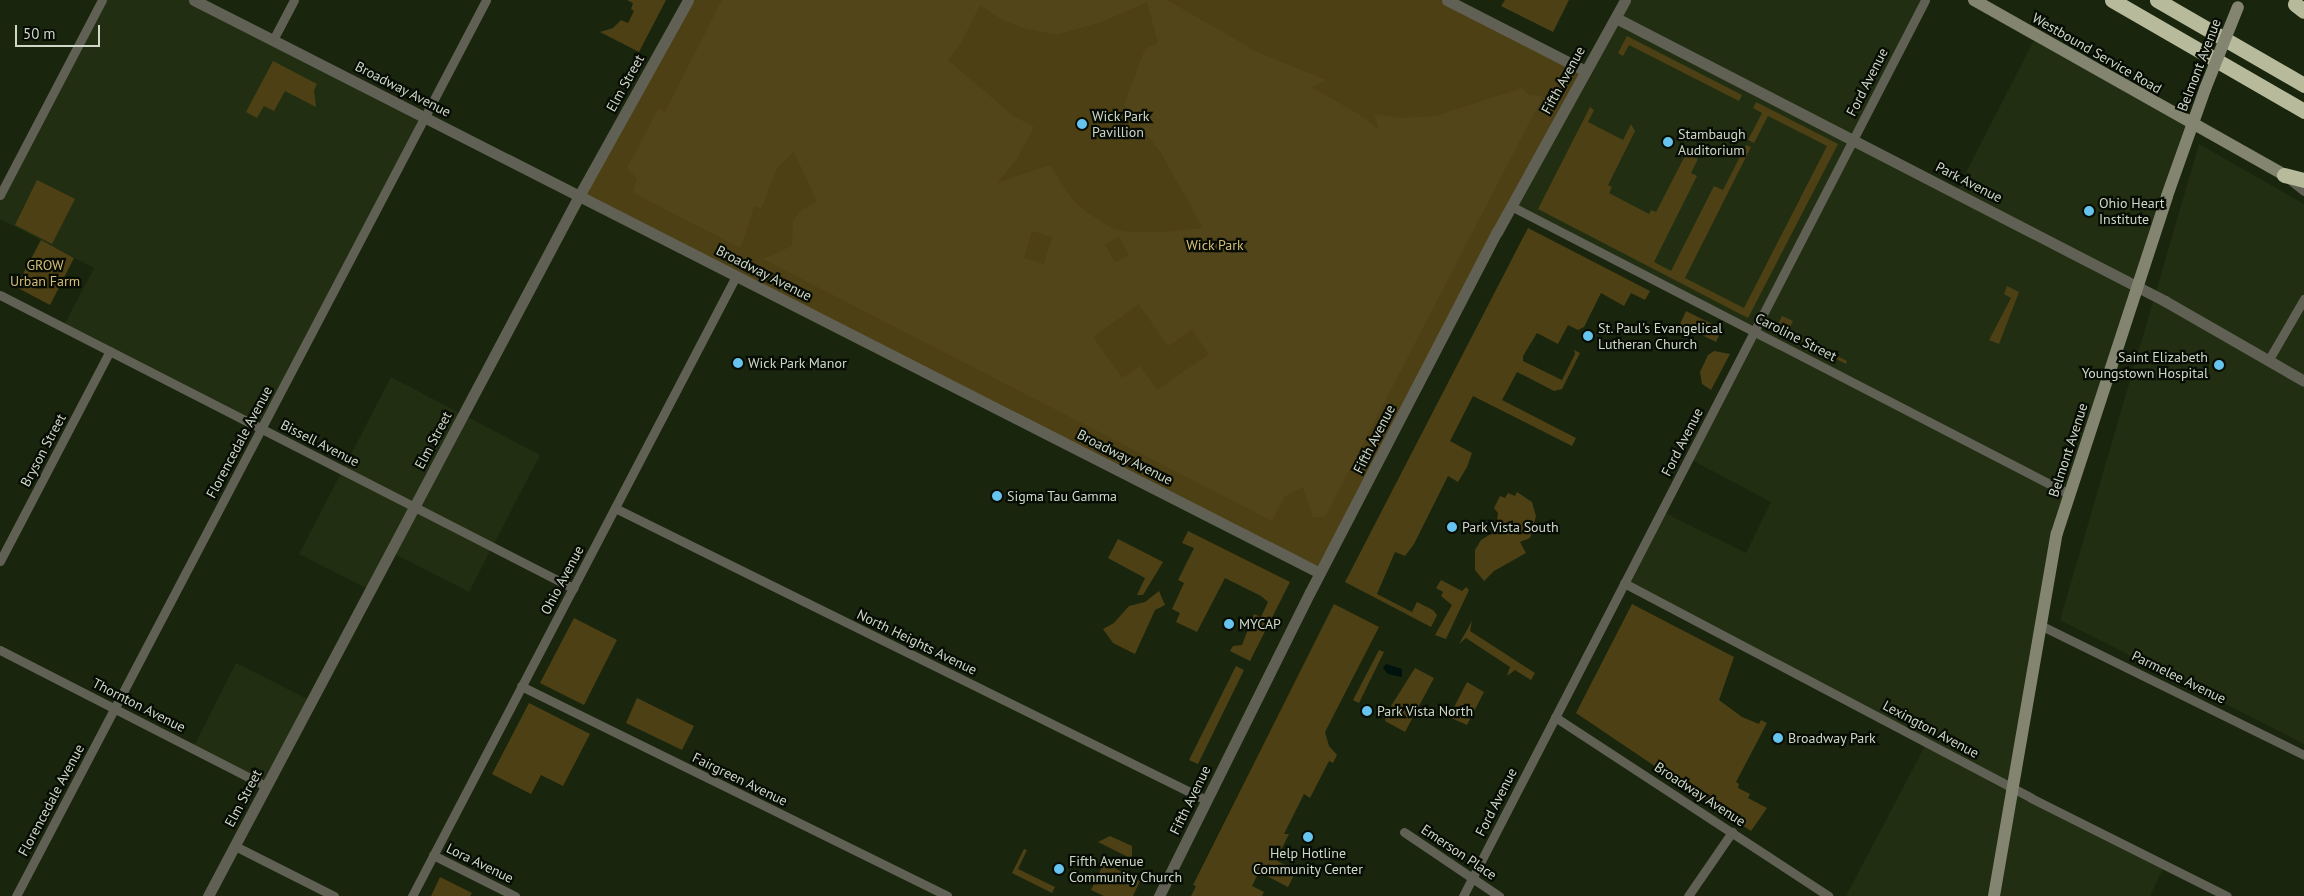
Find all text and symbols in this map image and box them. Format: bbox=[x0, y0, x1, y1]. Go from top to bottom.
street label: Westbound Service Road bbox=[2029, 9, 2165, 97]
scale bar bbox=[18, 15, 102, 47]
street label: Belmont Avenue bbox=[2174, 16, 2224, 114]
text: 50 m bbox=[23, 24, 56, 43]
street label: Fifth Avenue bbox=[1537, 43, 1589, 117]
street label: Ford Avenue bbox=[1843, 45, 1891, 119]
street label: Elm Street bbox=[603, 52, 647, 114]
street label: Broadway Avenue bbox=[352, 57, 454, 121]
place label: Wick Park Pavillion bbox=[1092, 108, 1150, 140]
marker: Wick Park Pavillion bbox=[1076, 118, 1088, 130]
place label: Stambaugh Auditorium bbox=[1678, 126, 1746, 158]
marker: Stambaugh Auditorium bbox=[1662, 136, 1674, 148]
street label: Park Avenue bbox=[1933, 158, 2005, 206]
place label: Ohio Heart Institute bbox=[2099, 195, 2165, 228]
marker: Ohio Heart Institute bbox=[2083, 205, 2095, 217]
park label: Wick Park bbox=[1186, 237, 1244, 253]
street label: Broadway Avenue bbox=[713, 241, 815, 305]
park label: GROW Urban Farm bbox=[10, 257, 80, 290]
street label: Caroline Street bbox=[1753, 309, 1839, 365]
place label: St. Paul's Evangelical Lutheran Church bbox=[1598, 320, 1724, 352]
marker: St. Paul's Evangelical Lutheran Church bbox=[1582, 330, 1594, 342]
place label: Saint Elizabeth Youngstown Hospital bbox=[2082, 349, 2208, 382]
place label: Wick Park Manor bbox=[748, 355, 848, 371]
marker: Wick Park Manor bbox=[732, 357, 744, 369]
marker: Saint Elizabeth Youngstown Hospital bbox=[2212, 358, 2226, 372]
street label: Florencedale Avenue bbox=[202, 383, 276, 501]
street label: Belmont Avenue bbox=[2045, 401, 2091, 499]
street label: Fifth Avenue bbox=[1349, 402, 1399, 476]
street label: Ford Avenue bbox=[1658, 405, 1706, 479]
street label: Elm Street bbox=[411, 408, 455, 472]
street label: Bryson Street bbox=[17, 411, 69, 489]
street label: Bissell Avenue bbox=[278, 416, 362, 470]
street label: Broadway Avenue bbox=[1074, 425, 1176, 489]
place label: Sigma Tau Gamma bbox=[1007, 488, 1117, 504]
marker: Sigma Tau Gamma bbox=[991, 490, 1003, 502]
place label: Park Vista South bbox=[1462, 519, 1559, 535]
marker: Park Vista South bbox=[1446, 521, 1458, 533]
street label: Ohio Avenue bbox=[537, 543, 587, 617]
street label: North Heights Avenue bbox=[854, 606, 980, 678]
place label: MYCAP bbox=[1239, 616, 1281, 632]
marker: MYCAP bbox=[1223, 618, 1235, 630]
street label: Parmelee Avenue bbox=[2129, 647, 2229, 707]
street label: Thornton Avenue bbox=[89, 674, 189, 736]
street label: Lexington Avenue bbox=[1880, 697, 1982, 761]
place label: Park Vista North bbox=[1377, 703, 1474, 719]
marker: Park Vista North bbox=[1361, 705, 1373, 717]
place label: Broadway Park bbox=[1788, 730, 1876, 746]
marker: Broadway Park bbox=[1772, 732, 1784, 744]
street label: Florencedale Avenue bbox=[14, 741, 88, 859]
street label: Fairgreen Avenue bbox=[690, 749, 790, 809]
street label: Broadway Avenue bbox=[1651, 758, 1749, 830]
street label: Fifth Avenue bbox=[1166, 763, 1214, 837]
street label: Ford Avenue bbox=[1472, 765, 1520, 839]
street label: Elm Street bbox=[221, 766, 265, 830]
street label: Emerson Place bbox=[1418, 821, 1500, 883]
marker: Help Hotline Community Center bbox=[1302, 831, 1314, 843]
street label: Lora Avenue bbox=[443, 839, 517, 887]
place label: Help Hotline Community Center bbox=[1253, 845, 1363, 878]
place label: Fifth Avenue Community Church bbox=[1069, 853, 1183, 886]
marker: Fifth Avenue Community Church bbox=[1053, 863, 1065, 875]

